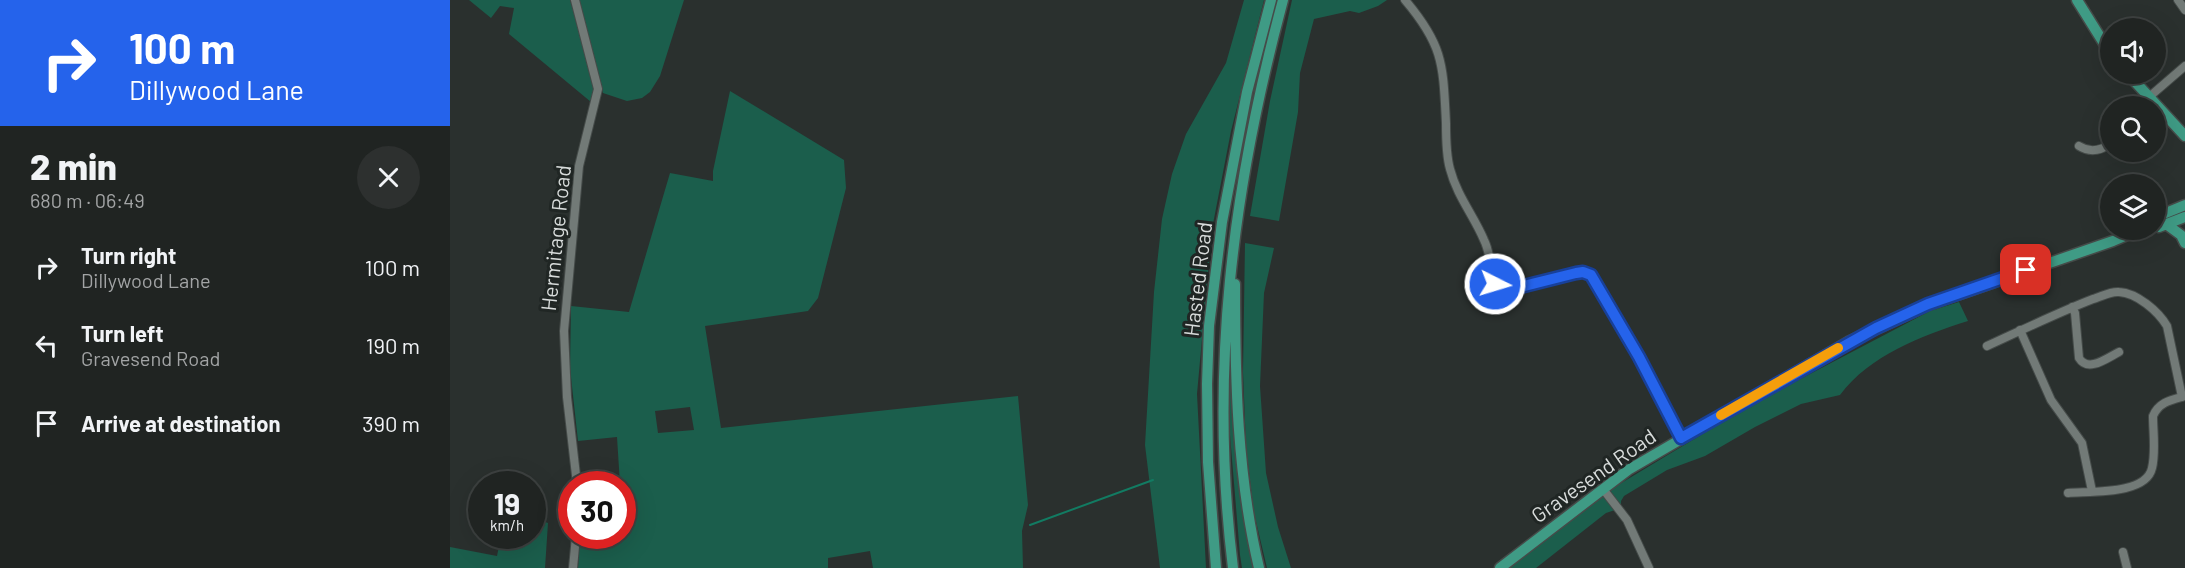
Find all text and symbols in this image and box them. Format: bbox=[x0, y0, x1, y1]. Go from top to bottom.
map controls bbox=[2100, 18, 2166, 240]
button: sound bbox=[2100, 18, 2166, 84]
text: 100 m bbox=[129, 22, 235, 72]
icon: right bbox=[30, 24, 108, 102]
text: Dillywood Lane bbox=[129, 73, 304, 105]
button: search bbox=[2100, 96, 2166, 162]
text: 2 min bbox=[30, 144, 117, 187]
button: close bbox=[357, 146, 420, 209]
street label: Hermitage Road bbox=[535, 164, 575, 312]
button: layers bbox=[2100, 174, 2166, 240]
text: 680 m · 06:49 bbox=[30, 188, 145, 212]
street label: Hasted Road bbox=[1178, 220, 1216, 338]
text: Turn right bbox=[81, 242, 176, 268]
pin bbox=[2000, 244, 2051, 295]
icon: right bbox=[30, 251, 63, 284]
position arrow bbox=[1463, 252, 1527, 316]
icon: arrive bbox=[2009, 253, 2042, 286]
text: 100 m bbox=[365, 254, 420, 280]
text: Dillywood Lane bbox=[81, 268, 211, 292]
text: Turn left bbox=[81, 320, 164, 346]
icon: left bbox=[30, 329, 63, 362]
text: 190 m bbox=[366, 332, 420, 358]
text: Gravesend Road bbox=[81, 346, 220, 370]
icon: arrive bbox=[30, 407, 63, 440]
text: Arrive at destination bbox=[81, 410, 280, 436]
text: 390 m bbox=[362, 410, 420, 436]
street label: Gravesend Road bbox=[1526, 423, 1660, 527]
speed limit sign: 30 bbox=[558, 471, 636, 549]
text: 19 bbox=[494, 485, 520, 521]
text: km/h bbox=[490, 516, 524, 534]

